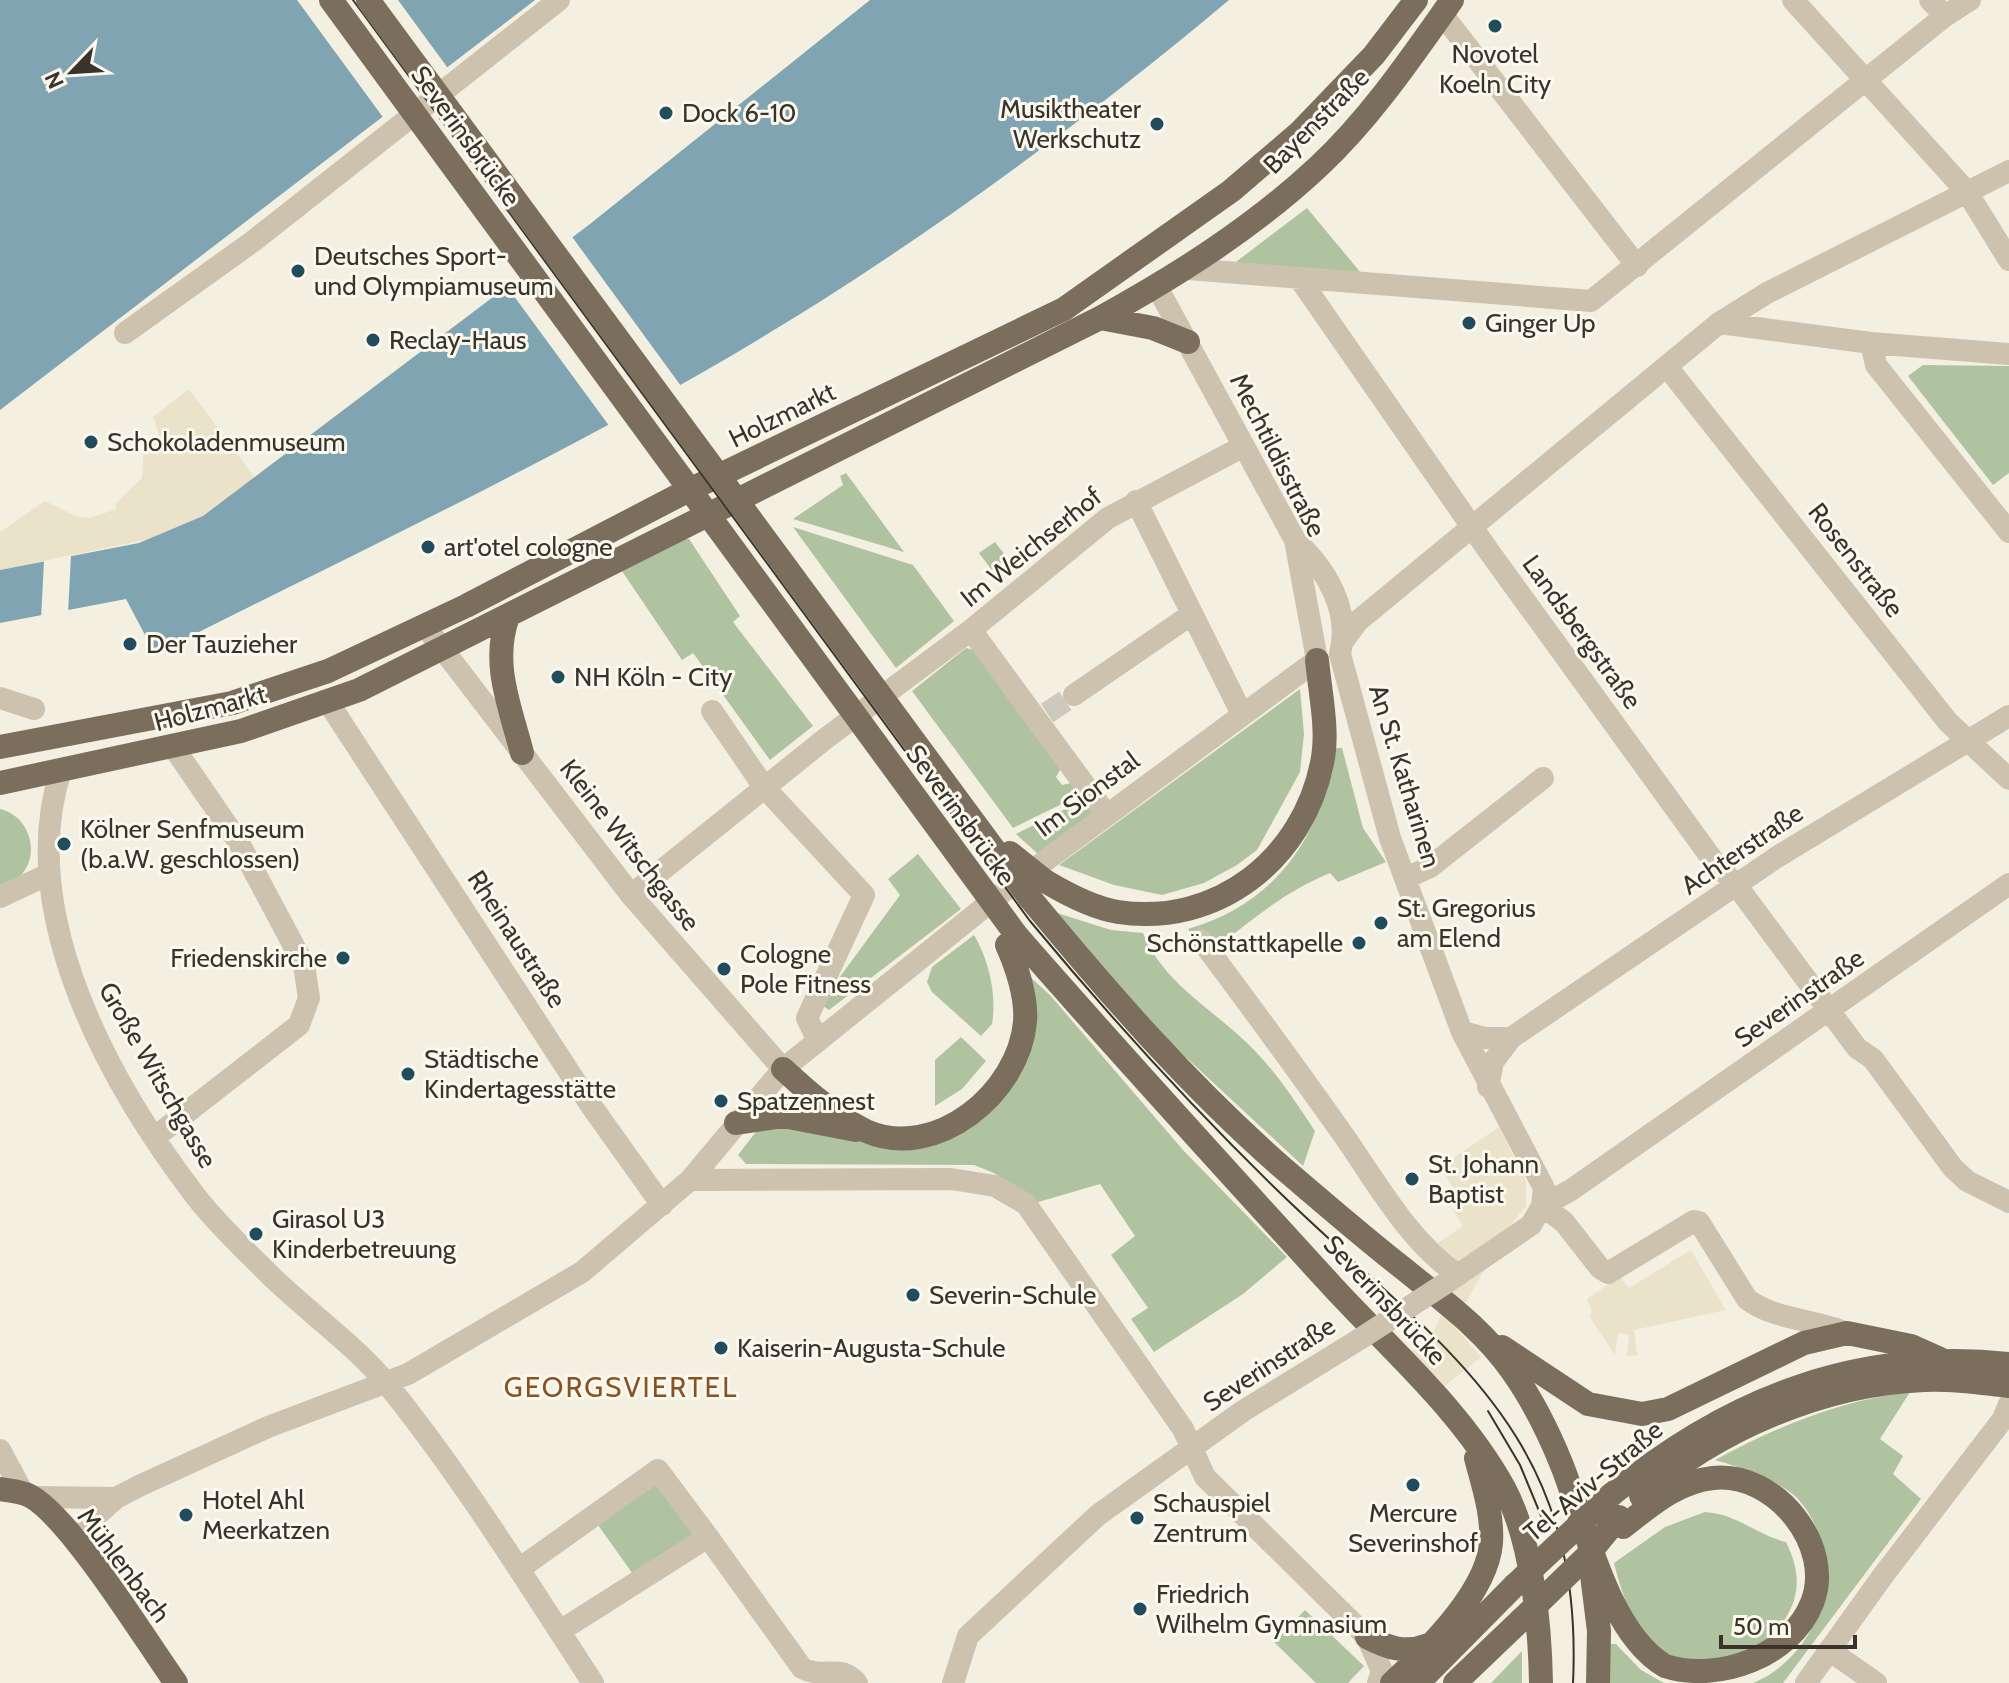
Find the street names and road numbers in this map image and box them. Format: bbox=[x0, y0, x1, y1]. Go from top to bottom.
street label: Severinsbrücke bbox=[404, 60, 528, 212]
street label: Bayenstraße bbox=[1256, 61, 1376, 181]
street label: Mechtildisstraße bbox=[1223, 368, 1333, 542]
street label: Holzmarkt bbox=[723, 375, 841, 454]
street label: Im Weichserhof bbox=[954, 480, 1108, 614]
street label: Rosenstraße bbox=[1801, 496, 1911, 624]
street label: Landsbergstraße bbox=[1516, 549, 1648, 715]
street label: Holzmarkt bbox=[151, 678, 270, 738]
street label: An St. Katharinen bbox=[1362, 681, 1448, 871]
street label: Severinsbrücke bbox=[899, 739, 1023, 891]
street label: Im Sionstal bbox=[1028, 744, 1146, 844]
street label: Kleine Witschgasse bbox=[553, 753, 707, 937]
street label: Achterstraße bbox=[1675, 797, 1809, 901]
street label: Rheinaustraße bbox=[461, 864, 573, 1014]
street label: Severinstraße bbox=[1728, 942, 1870, 1054]
street label: Große Witschgasse bbox=[92, 976, 224, 1174]
street label: Severinsbrücke bbox=[1317, 1228, 1453, 1372]
street label: Severinstraße bbox=[1197, 1310, 1341, 1418]
street label: Tel-Aviv-Straße bbox=[1517, 1414, 1669, 1548]
street label: Mühlenbach bbox=[71, 1501, 177, 1629]

